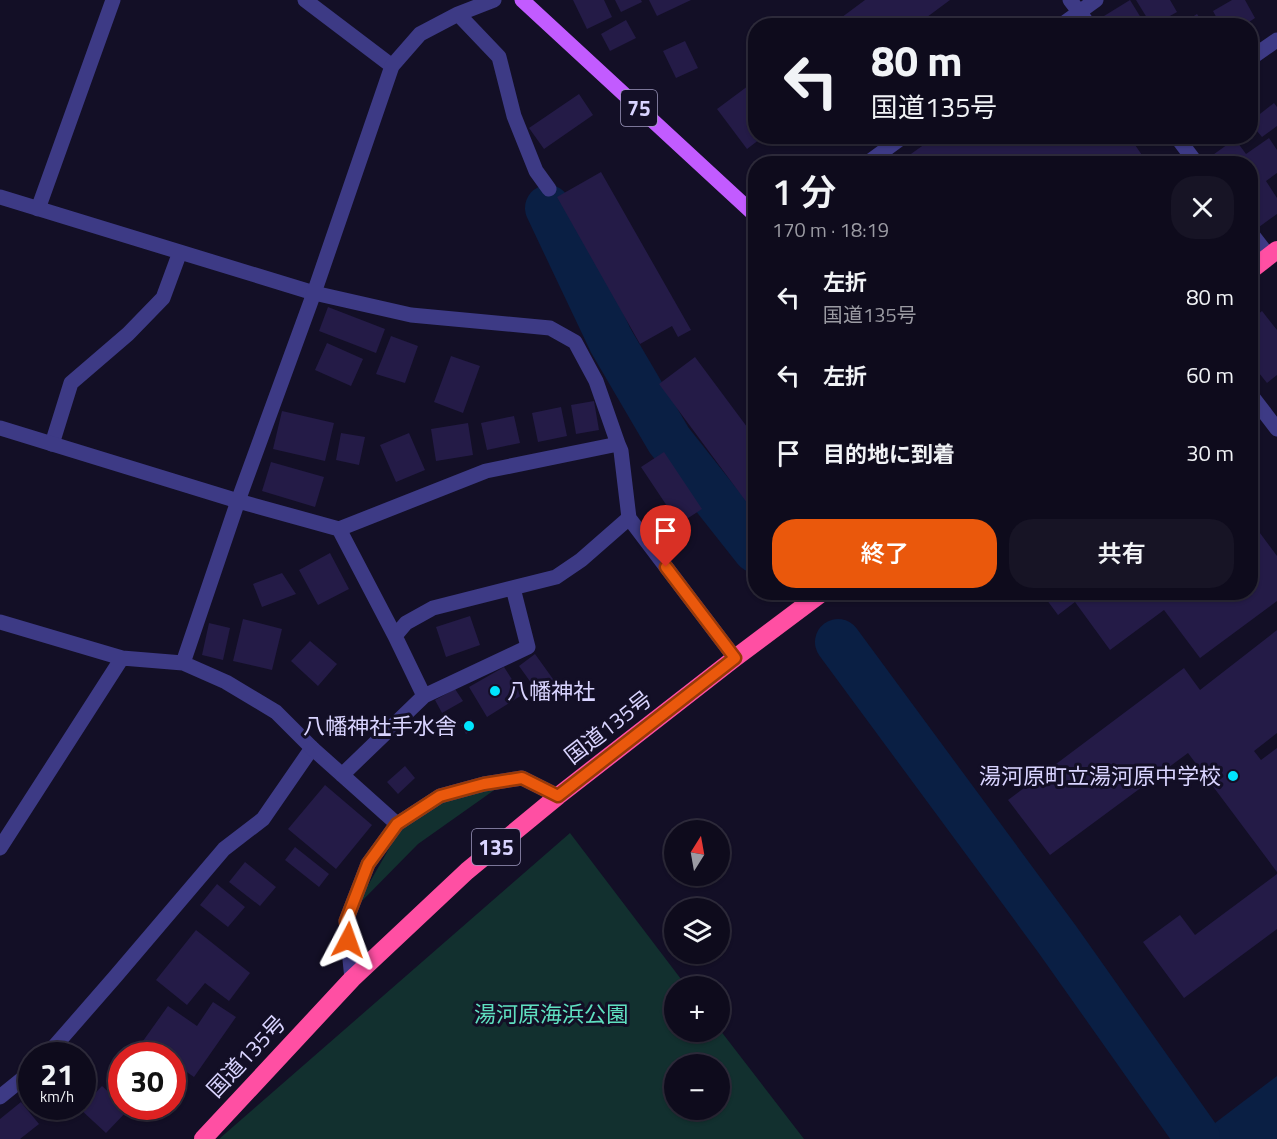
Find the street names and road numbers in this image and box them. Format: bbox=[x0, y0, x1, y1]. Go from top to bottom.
road number: 75 bbox=[621, 90, 657, 126]
street label: 国道135号 bbox=[557, 682, 659, 772]
road number: 135 bbox=[472, 829, 520, 865]
street label: 国道135号 bbox=[198, 1007, 294, 1105]

